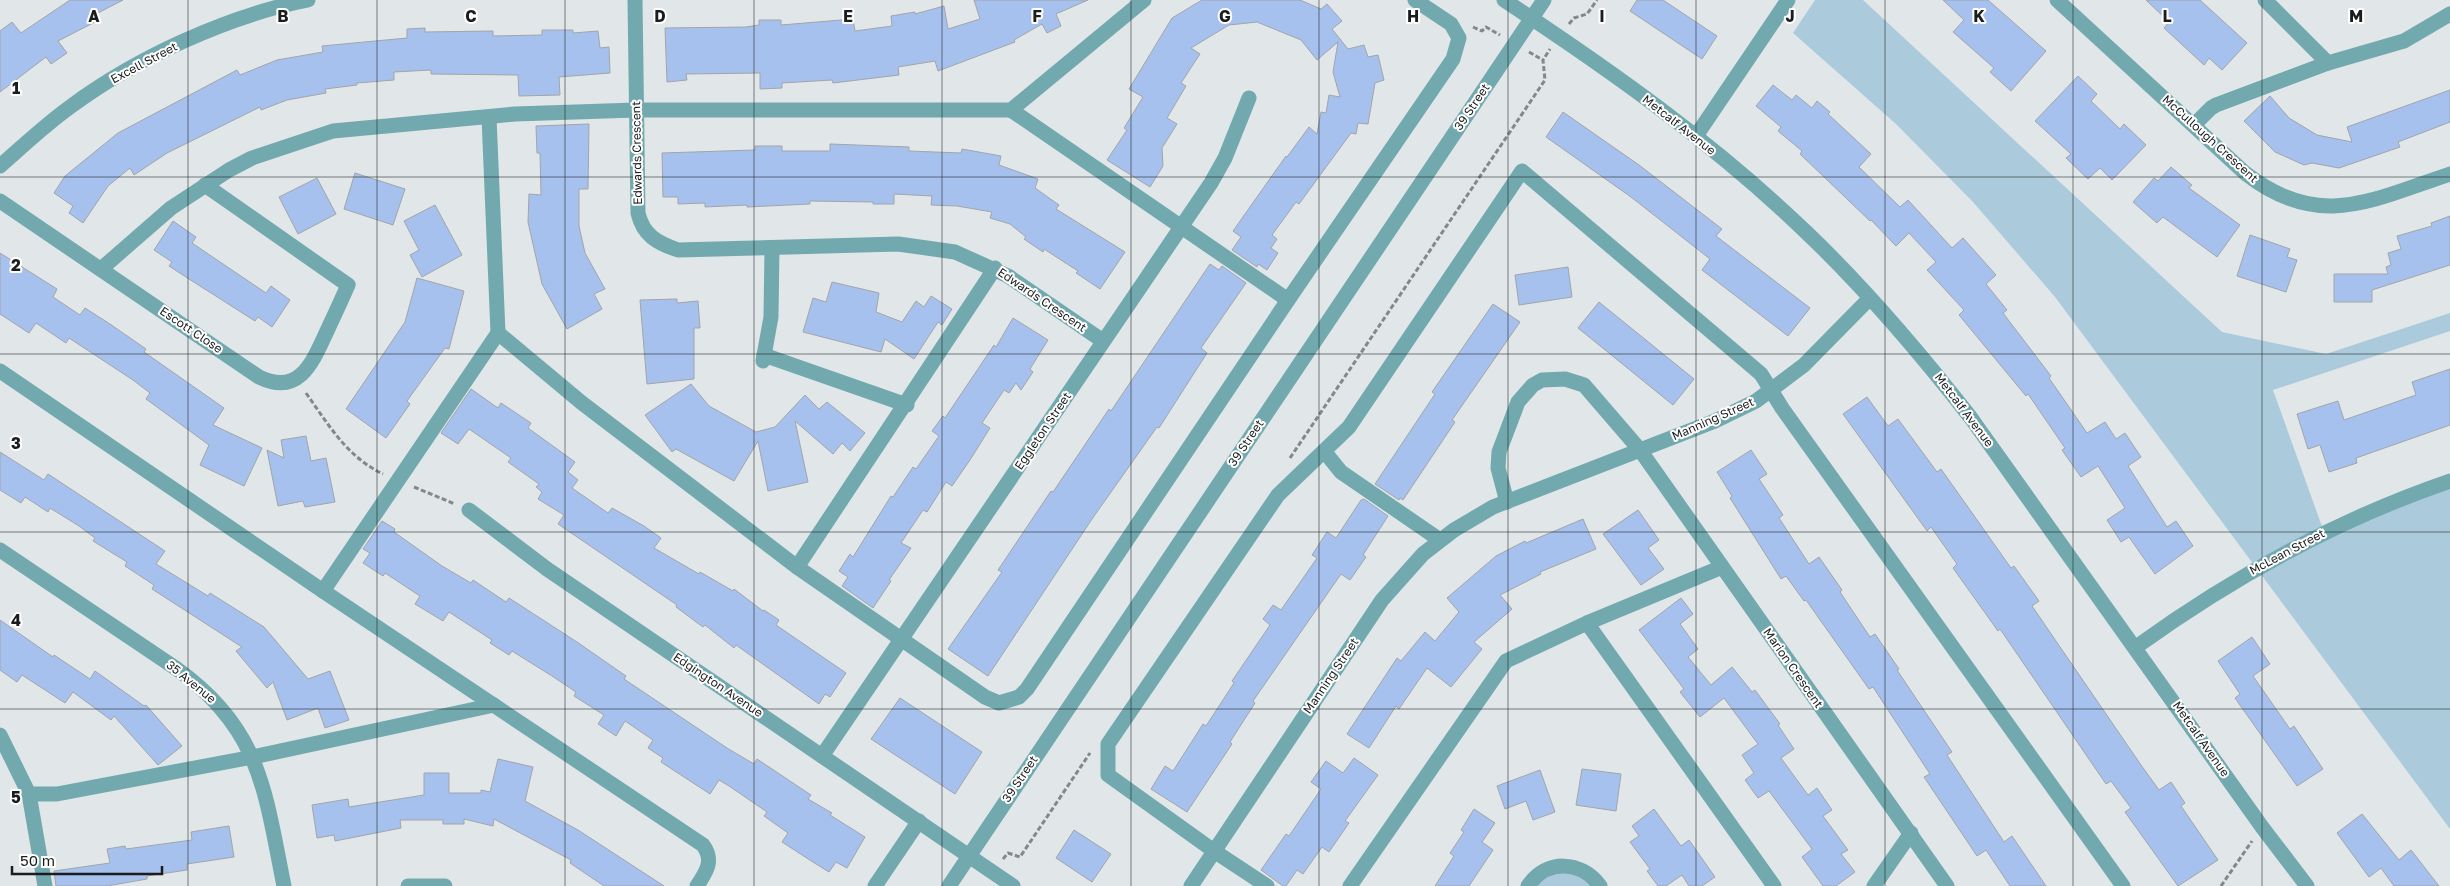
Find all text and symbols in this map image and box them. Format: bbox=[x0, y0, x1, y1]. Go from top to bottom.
text: A bbox=[88, 6, 100, 26]
text: B bbox=[277, 6, 289, 26]
text: C bbox=[465, 6, 477, 26]
text: D bbox=[654, 6, 666, 26]
text: E bbox=[843, 6, 853, 26]
text: F bbox=[1032, 6, 1042, 26]
text: G bbox=[1219, 6, 1231, 26]
text: H bbox=[1407, 6, 1419, 26]
text: I bbox=[1599, 6, 1605, 26]
text: J bbox=[1785, 6, 1795, 26]
text: K bbox=[1973, 6, 1985, 26]
text: L bbox=[2162, 6, 2172, 26]
text: M bbox=[2349, 6, 2363, 26]
street label: Excell Street bbox=[108, 39, 180, 86]
text: 1 bbox=[12, 78, 20, 98]
street label: 39 Street bbox=[1451, 80, 1493, 133]
street label: Metcalf Avenue bbox=[1640, 91, 1719, 158]
street label: McCullough Crescent bbox=[2159, 92, 2261, 186]
street label: Edwards Crescent bbox=[628, 101, 645, 205]
text: 2 bbox=[11, 255, 21, 275]
street label: Edwards Crescent bbox=[995, 264, 1090, 335]
street label: Escott Close bbox=[157, 303, 225, 356]
street label: Metcalf Avenue bbox=[1932, 370, 1997, 450]
street label: Eggleton Street bbox=[1011, 389, 1074, 472]
street label: Manning Street bbox=[1669, 394, 1756, 443]
street label: 39 Street bbox=[1225, 416, 1267, 469]
text: 3 bbox=[11, 433, 21, 453]
street label: McLean Street bbox=[2246, 525, 2327, 578]
text: 4 bbox=[11, 610, 21, 630]
street label: Marion Crescent bbox=[1760, 625, 1827, 711]
street label: Manning Street bbox=[1300, 635, 1362, 717]
street label: Edgington Avenue bbox=[671, 649, 766, 720]
street label: 35 Avenue bbox=[164, 657, 219, 706]
street label: Metcalf Avenue bbox=[2170, 698, 2233, 779]
street label: 39 Street bbox=[999, 752, 1041, 805]
text: 5 bbox=[11, 787, 21, 807]
scale bar bbox=[12, 844, 162, 876]
text: 50 m bbox=[20, 851, 55, 869]

